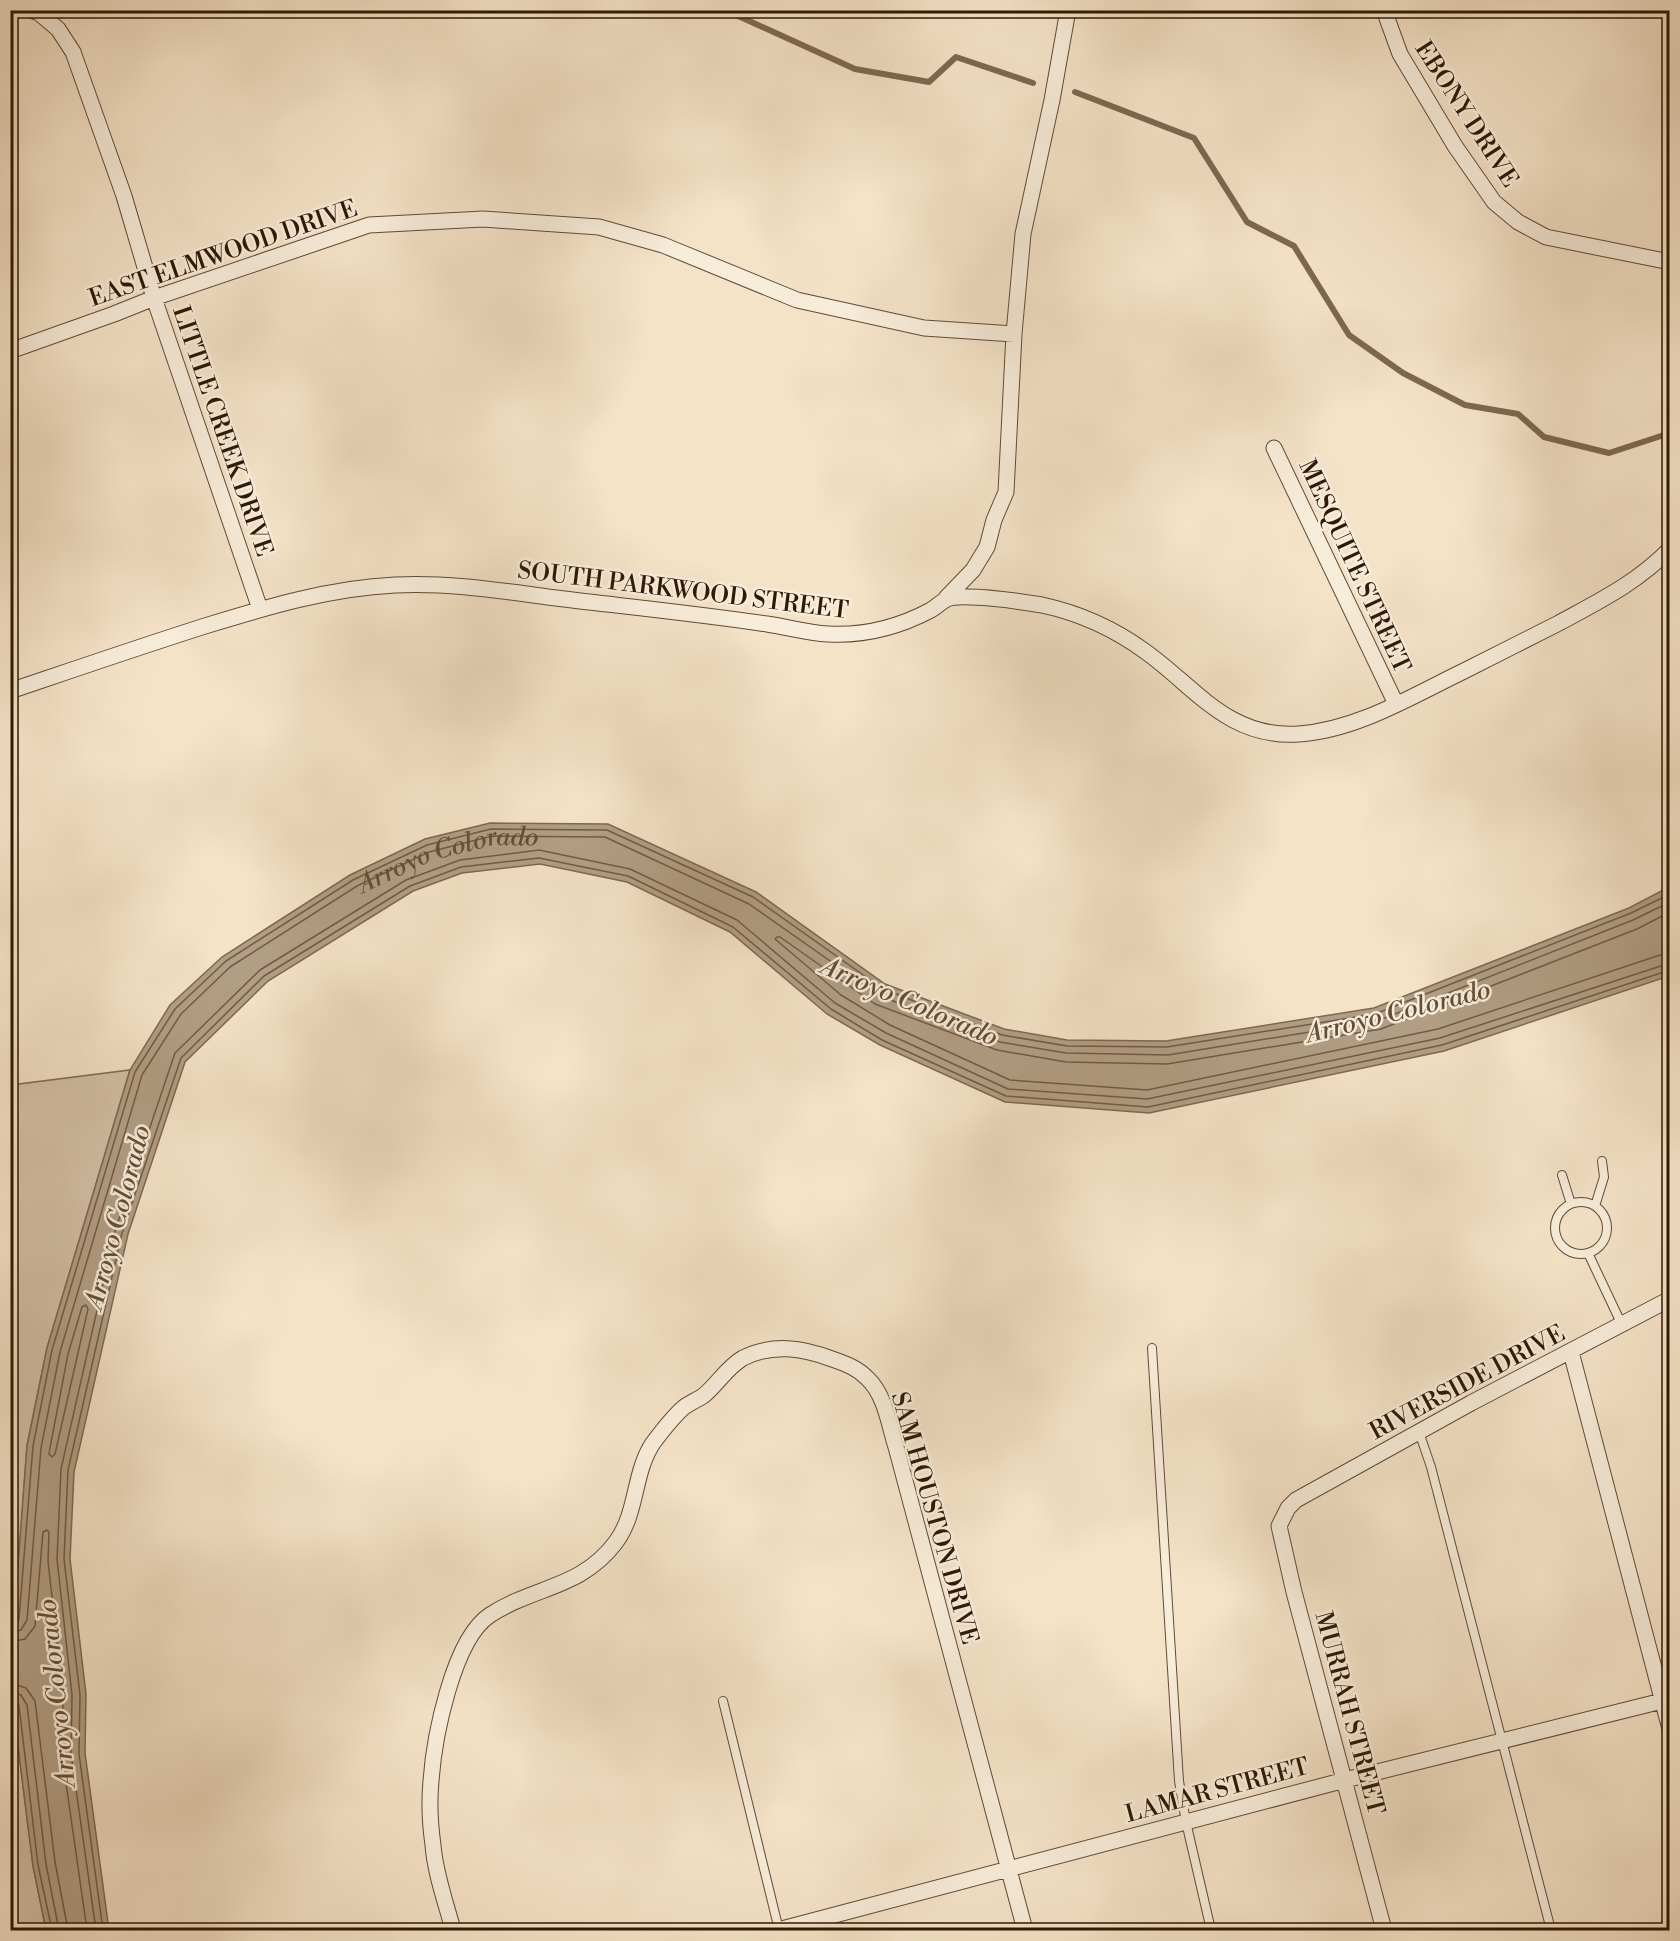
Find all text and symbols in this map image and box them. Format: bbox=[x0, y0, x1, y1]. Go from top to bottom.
street label: EBONY DRIVE bbox=[1408, 36, 1525, 193]
street label: EAST ELMWOOD DRIVE bbox=[85, 194, 361, 314]
street label: LITTLE CREEK DRIVE bbox=[165, 302, 279, 561]
street label: MESQUITE STREET bbox=[1291, 455, 1417, 678]
street label: SOUTH PARKWOOD STREET bbox=[516, 556, 850, 626]
water label: Arroyo Colorado bbox=[350, 820, 539, 902]
water label: Arroyo Colorado bbox=[814, 949, 1003, 1054]
water label: Arroyo Colorado bbox=[1300, 974, 1494, 1051]
water label: Arroyo Colorado bbox=[77, 1122, 158, 1315]
street label: RIVERSIDE DRIVE bbox=[1365, 1319, 1570, 1447]
street label: SAM HOUSTON DRIVE bbox=[884, 1389, 984, 1648]
water label: Arroyo Colorado bbox=[31, 1597, 83, 1791]
street label: MURRAH STREET bbox=[1307, 1608, 1391, 1818]
street label: LAMAR STREET bbox=[1122, 1752, 1313, 1830]

